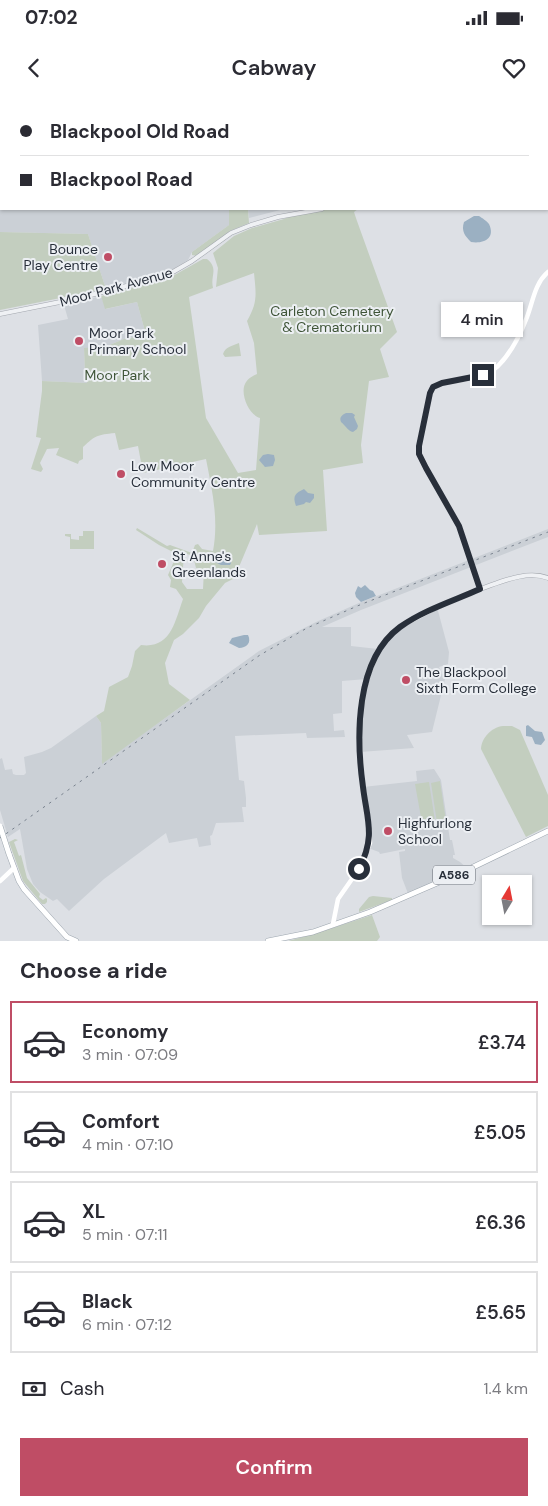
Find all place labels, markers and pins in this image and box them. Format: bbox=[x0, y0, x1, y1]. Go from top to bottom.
place label: Bounce Play Centre bbox=[23, 240, 98, 274]
marker: Bounce Play Centre bbox=[102, 251, 114, 263]
place label: Moor Park Primary School bbox=[89, 324, 186, 358]
marker: Moor Park Primary School bbox=[73, 335, 85, 347]
place label: Low Moor Community Centre bbox=[131, 457, 255, 491]
marker: Low Moor Community Centre bbox=[115, 468, 127, 480]
place label: St Anne's Greenlands bbox=[172, 547, 246, 581]
marker: St Anne's Greenlands bbox=[156, 558, 168, 570]
place label: The Blackpool Sixth Form College bbox=[416, 663, 537, 697]
marker: The Blackpool Sixth Form College bbox=[400, 674, 412, 686]
place label: Highfurlong School bbox=[398, 814, 472, 848]
marker: Highfurlong School bbox=[382, 825, 394, 837]

